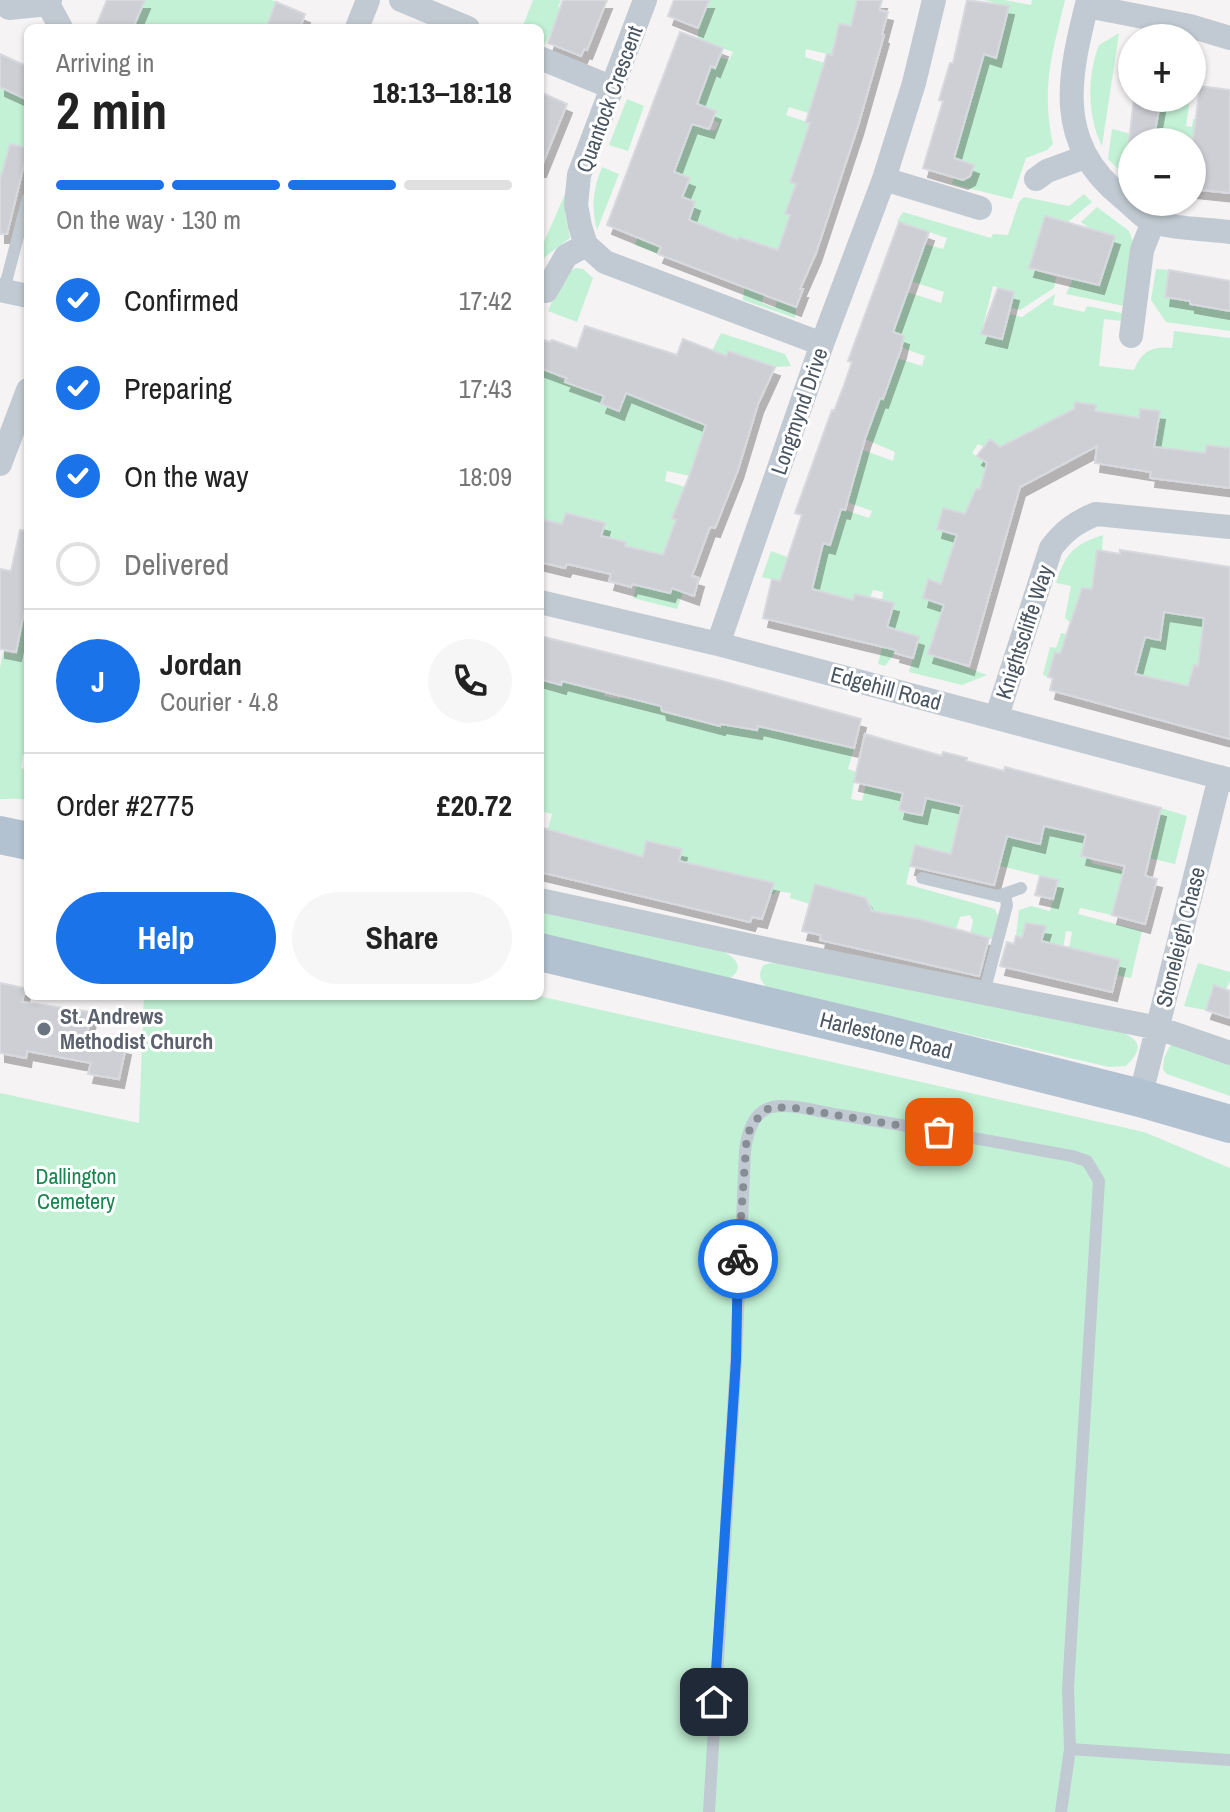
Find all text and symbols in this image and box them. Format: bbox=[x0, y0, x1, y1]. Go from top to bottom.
street label: Quantock Crescent bbox=[568, 21, 650, 177]
map controls bbox=[1118, 24, 1206, 216]
button: + bbox=[1118, 24, 1206, 112]
text: Arriving in bbox=[56, 45, 154, 80]
text: 18:13–18:18 bbox=[373, 72, 512, 112]
text: 2 min bbox=[56, 75, 167, 145]
button: − bbox=[1118, 128, 1206, 216]
text: On the way · 130 m bbox=[56, 202, 241, 237]
icon: check bbox=[56, 278, 100, 322]
text: Confirmed bbox=[124, 280, 239, 320]
text: 17:42 bbox=[459, 283, 512, 318]
street label: Longmynd Drive bbox=[763, 344, 835, 478]
icon: check bbox=[56, 366, 100, 410]
text: Preparing bbox=[124, 368, 232, 408]
text: 17:43 bbox=[459, 371, 512, 406]
icon: check bbox=[56, 454, 100, 498]
text: On the way bbox=[124, 456, 248, 496]
text: 18:09 bbox=[459, 459, 512, 494]
text: Delivered bbox=[124, 544, 229, 584]
street label: Knightscliffe Way bbox=[988, 561, 1060, 703]
button: phone bbox=[428, 639, 512, 723]
text: Jordan bbox=[160, 644, 242, 684]
street label: Edgehill Road bbox=[827, 659, 945, 717]
text: J bbox=[91, 661, 105, 701]
text: Courier · 4.8 bbox=[160, 684, 279, 719]
text: Order #2775 bbox=[56, 785, 194, 825]
text: £20.72 bbox=[437, 785, 512, 825]
street label: Stoneleigh Chase bbox=[1148, 864, 1212, 1010]
button: Help bbox=[56, 892, 276, 984]
button: Share bbox=[292, 892, 512, 984]
place label: St. Andrews Methodist Church bbox=[60, 1001, 213, 1056]
street label: Harlestone Road bbox=[817, 1004, 955, 1066]
marker: St. Andrews Methodist Church bbox=[35, 1020, 53, 1038]
pin bbox=[905, 1098, 973, 1166]
icon: bag bbox=[917, 1110, 961, 1154]
park label: Dallington Cemetery bbox=[35, 1161, 117, 1216]
courier bbox=[698, 1219, 778, 1299]
icon: bike bbox=[716, 1237, 760, 1281]
pin bbox=[680, 1668, 748, 1736]
icon: home bbox=[692, 1680, 736, 1724]

